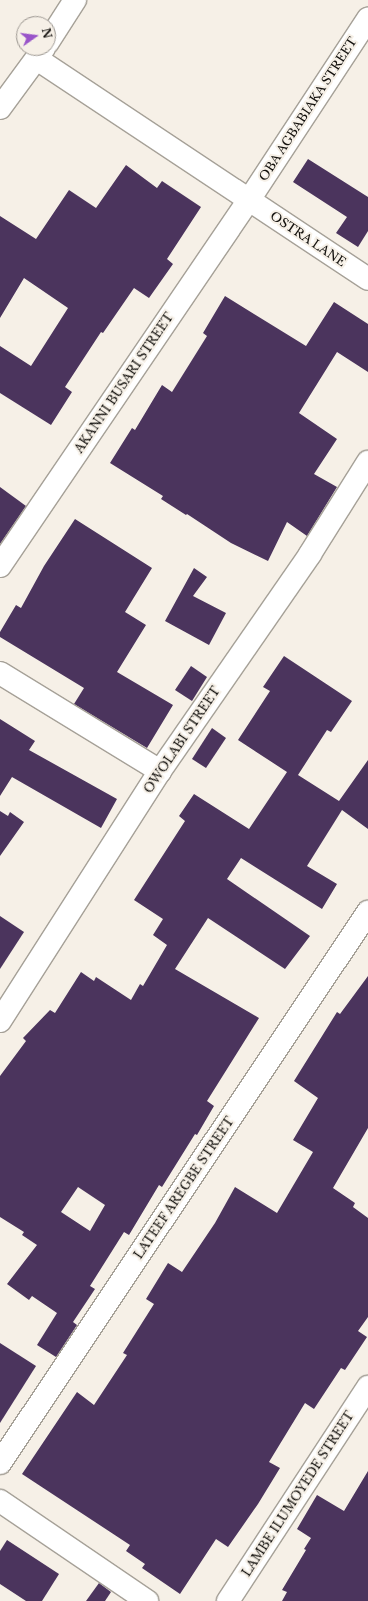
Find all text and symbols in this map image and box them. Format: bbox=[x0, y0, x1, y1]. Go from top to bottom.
north arrow bbox=[16, 16, 56, 56]
text: N bbox=[39, 27, 55, 40]
street label: OBA AGBABIAKA STREET bbox=[256, 34, 360, 184]
street label: OSTRA LANE bbox=[267, 208, 349, 270]
street label: AKANNI BUSARI STREET bbox=[72, 310, 176, 456]
street label: OWOLABI STREET bbox=[141, 684, 223, 796]
street label: LATEEF AREGBE STREET bbox=[131, 1114, 237, 1262]
street label: LAMBE ILUMOYEDE STREET bbox=[239, 1409, 357, 1579]

